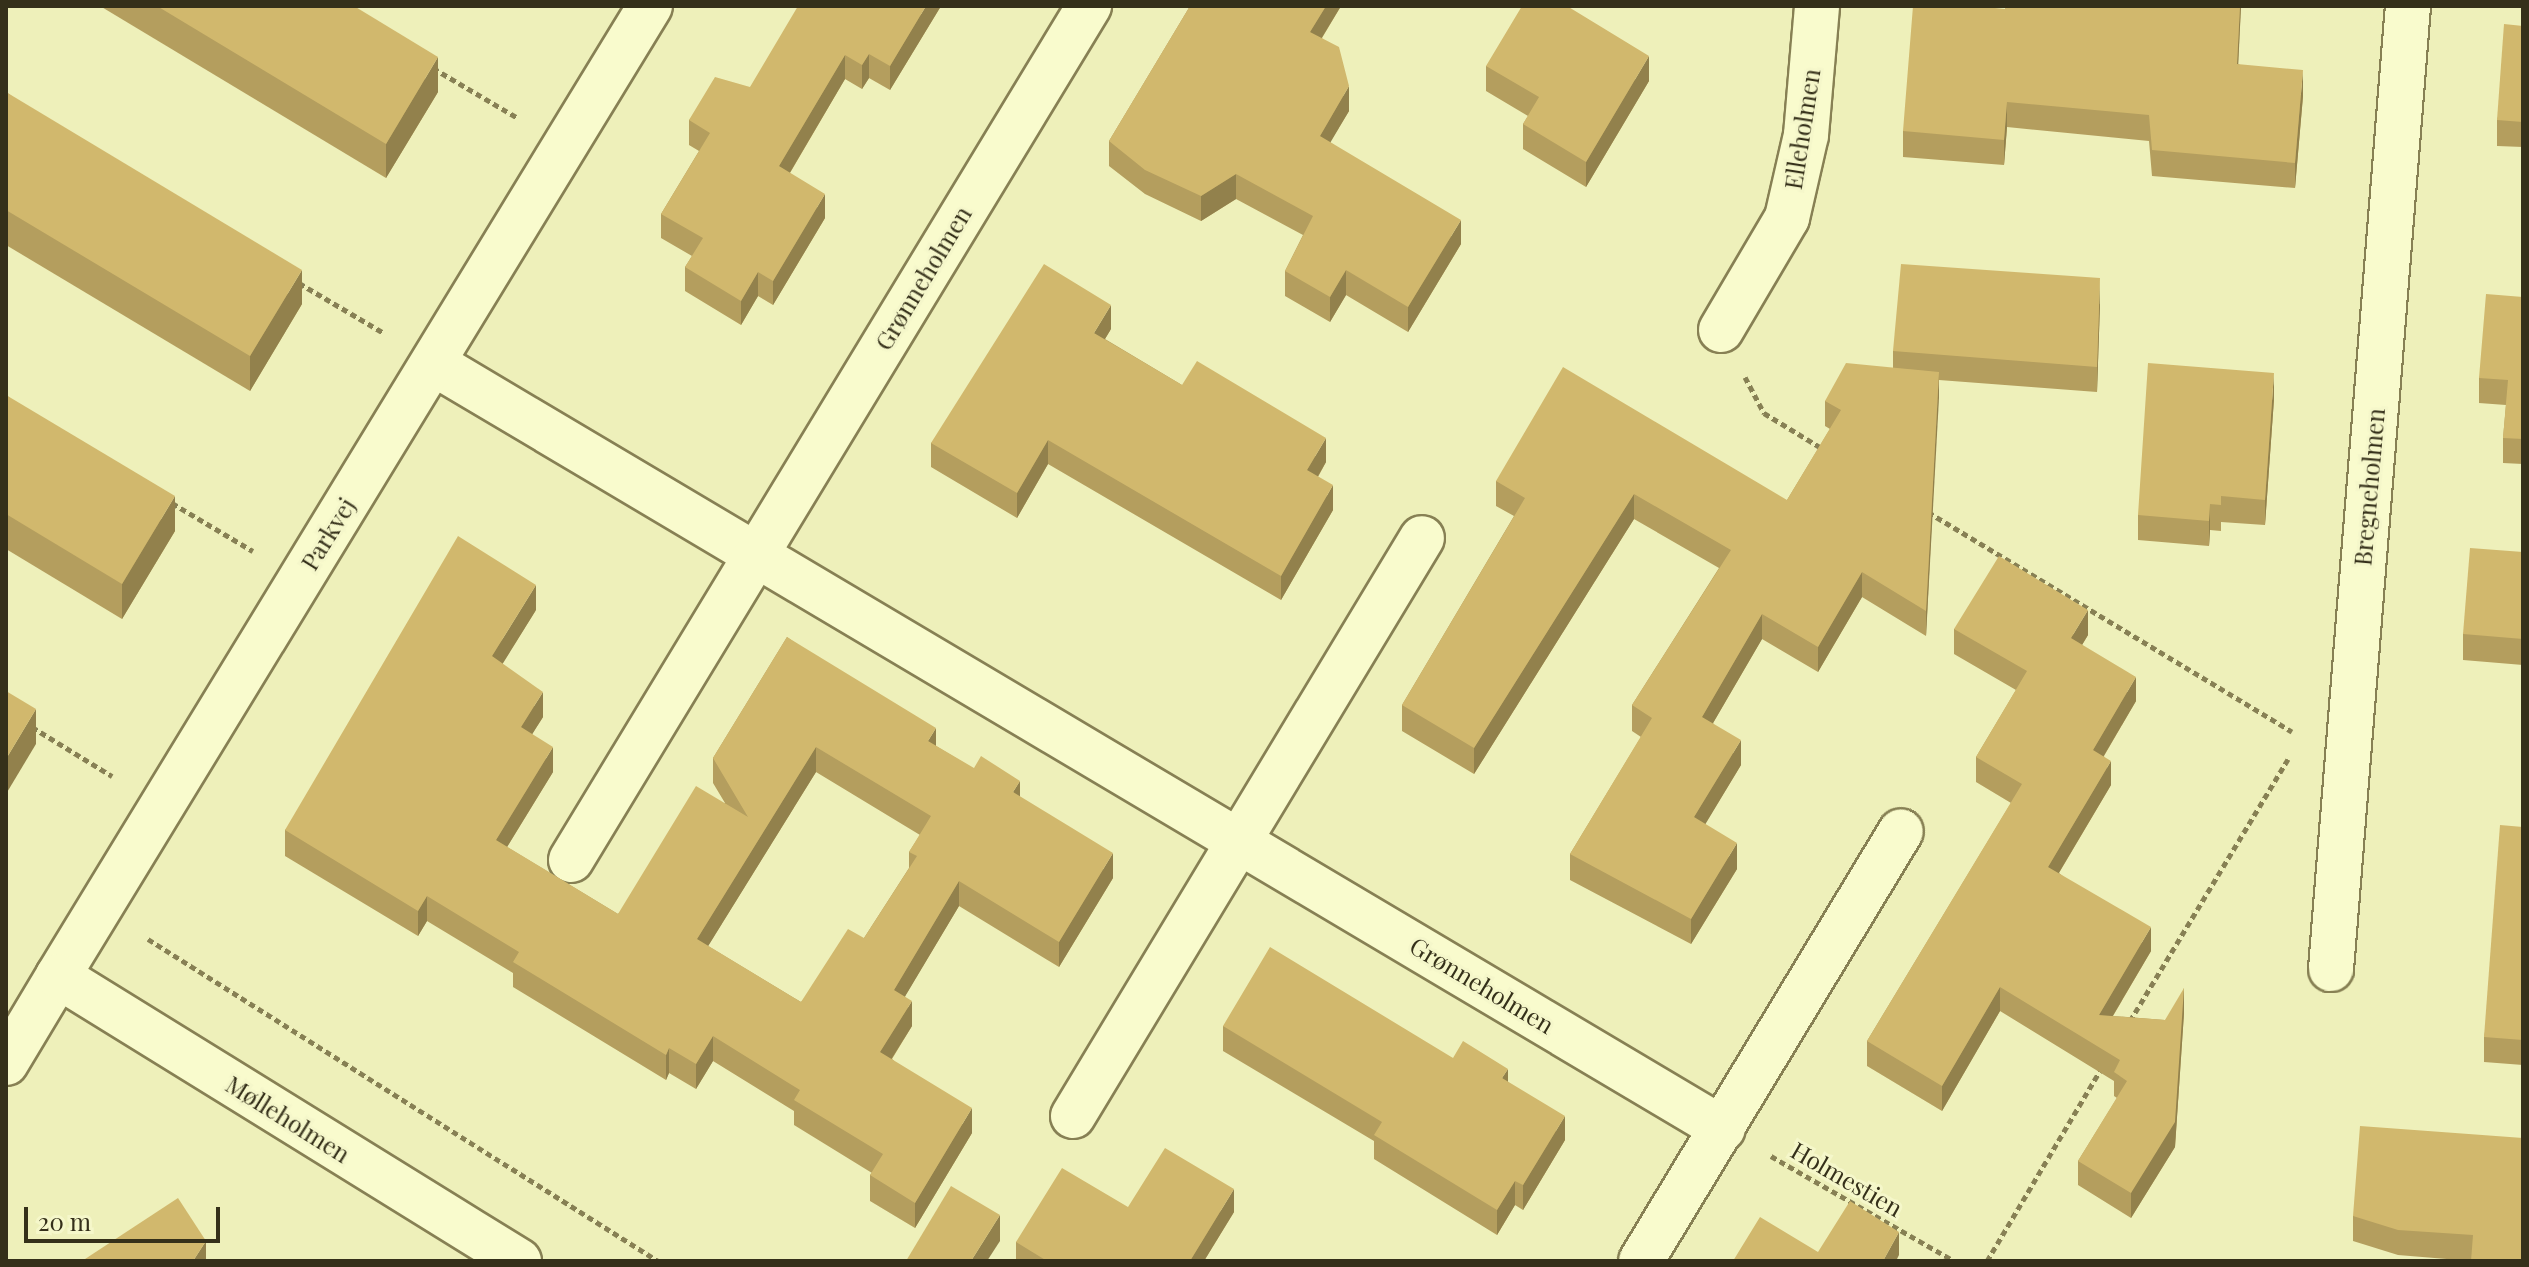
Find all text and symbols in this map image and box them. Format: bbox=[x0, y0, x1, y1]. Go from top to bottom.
street label: Elleholmen bbox=[1778, 67, 1826, 191]
street label: Grønneholmen bbox=[869, 201, 977, 355]
street label: Bregneholmen bbox=[2348, 407, 2390, 567]
street label: Parkvej bbox=[295, 493, 361, 575]
street label: Grønneholmen bbox=[1405, 931, 1559, 1039]
street label: Mølleholmen bbox=[221, 1070, 355, 1168]
street label: Holmestien bbox=[1786, 1136, 1908, 1222]
scale bar bbox=[28, 1191, 224, 1241]
text: 20 m bbox=[38, 1205, 91, 1237]

